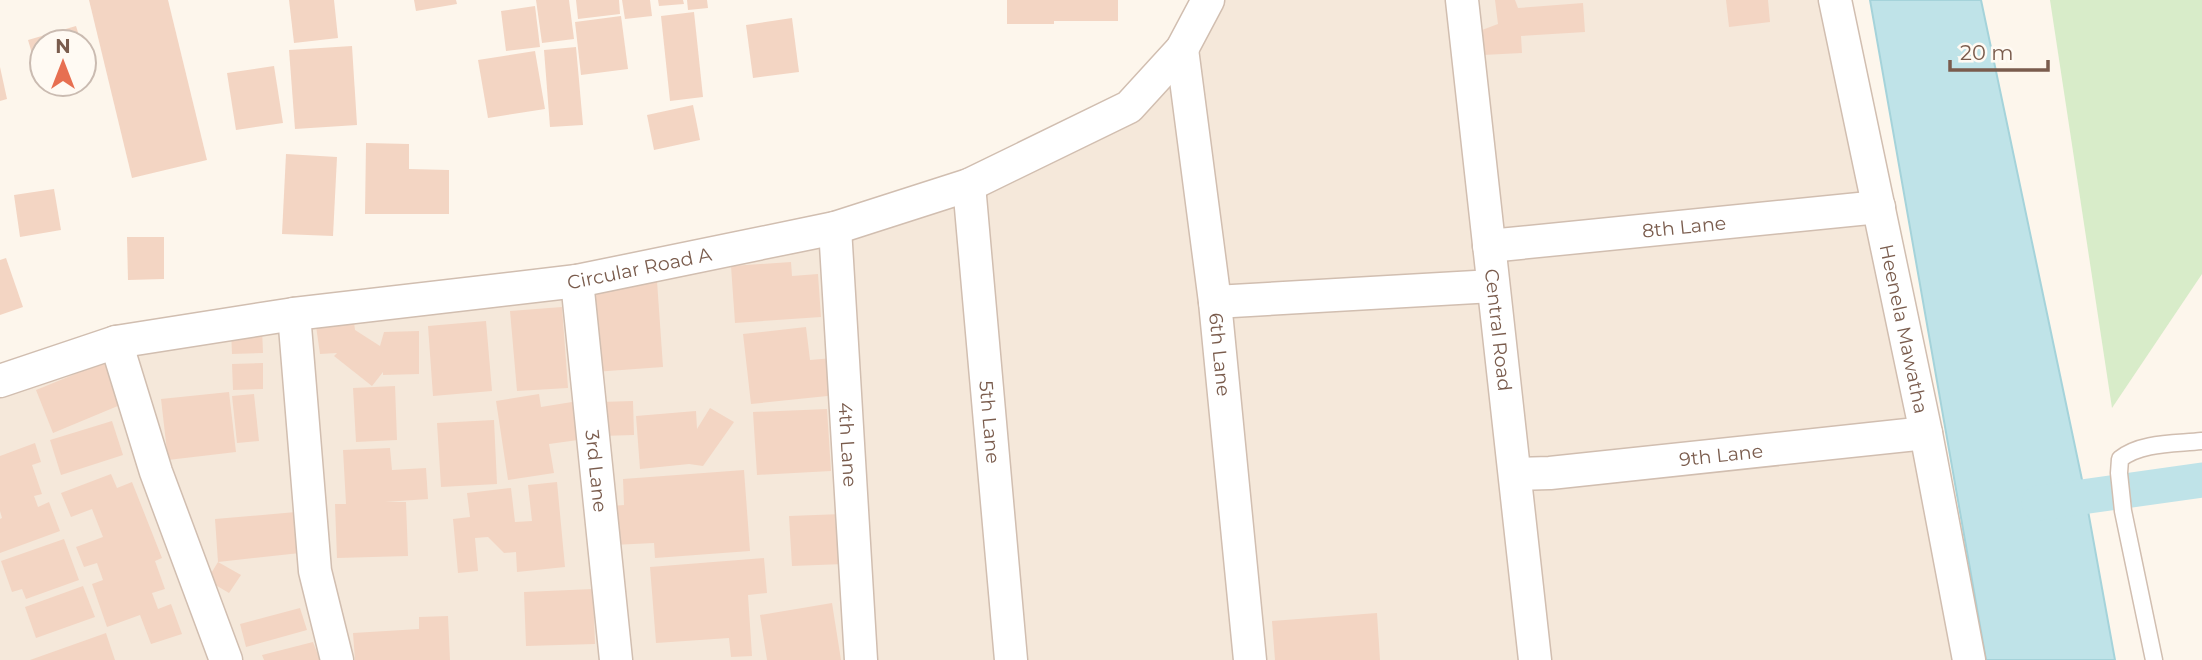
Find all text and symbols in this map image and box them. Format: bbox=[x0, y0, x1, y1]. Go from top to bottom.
north arrow bbox=[28, 28, 98, 98]
scale bar bbox=[1950, 28, 2048, 72]
text: N bbox=[55, 35, 71, 58]
text: 20 m bbox=[1960, 40, 2014, 65]
street label: 8th Lane bbox=[1641, 211, 1727, 243]
street label: Heenela Mawatha bbox=[1875, 242, 1933, 416]
street label: Circular Road A bbox=[566, 243, 714, 294]
street label: Central Road bbox=[1480, 268, 1516, 392]
street label: 6th Lane bbox=[1204, 312, 1235, 398]
street label: 5th Lane bbox=[974, 380, 1005, 465]
street label: 4th Lane bbox=[834, 402, 862, 488]
street label: 3rd Lane bbox=[580, 429, 612, 513]
street label: 9th Lane bbox=[1678, 439, 1764, 471]

